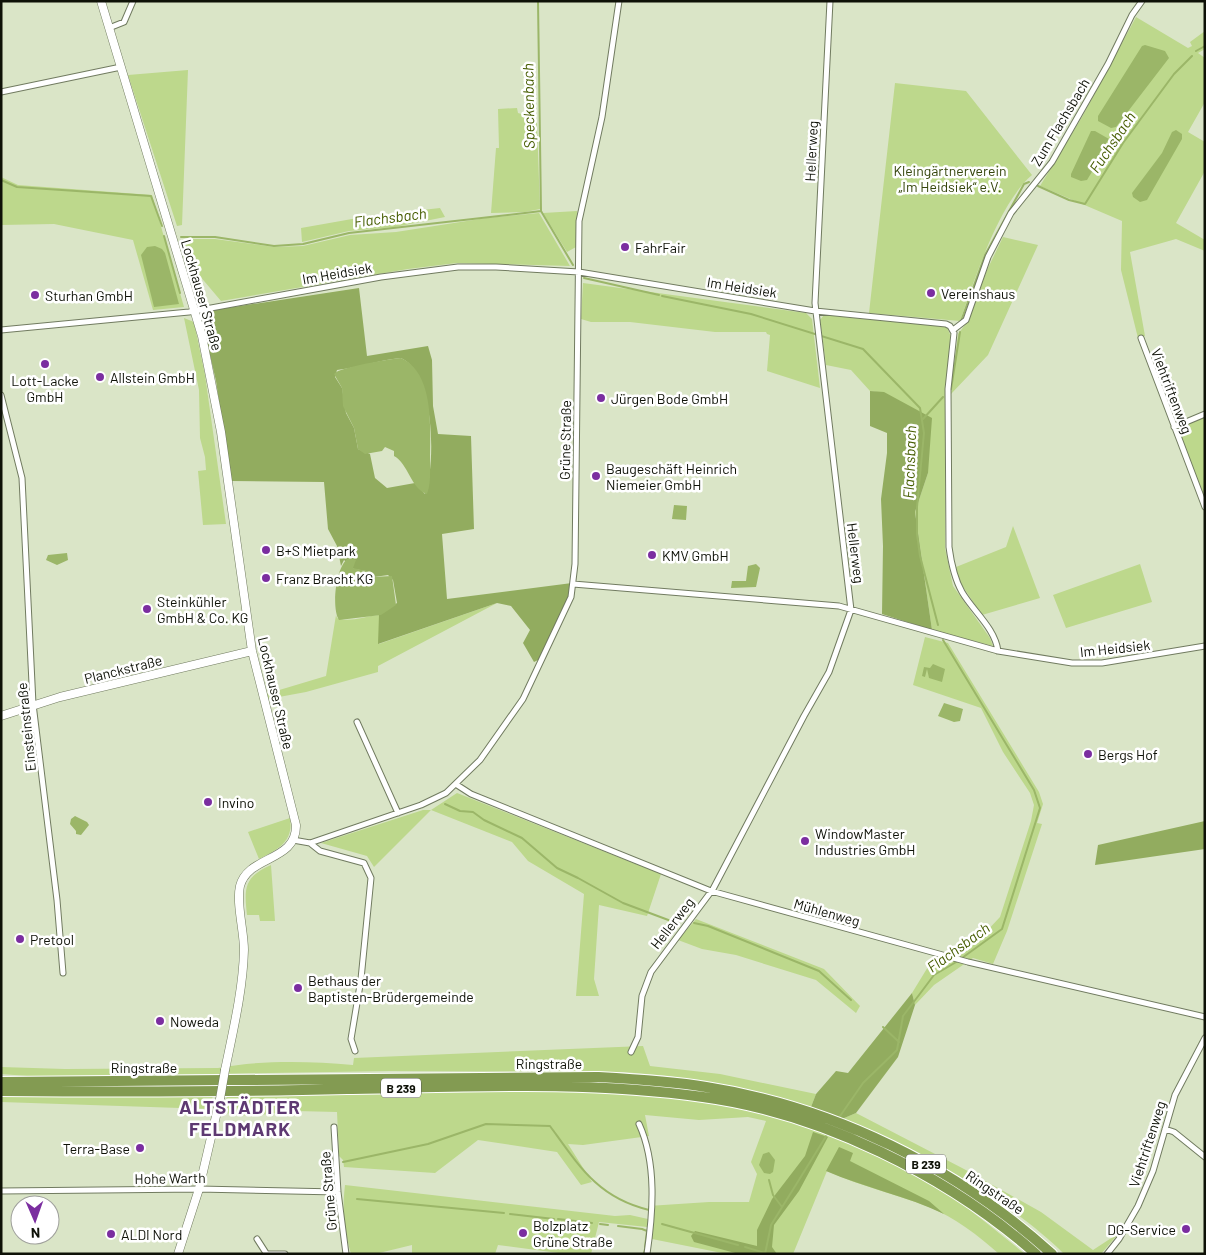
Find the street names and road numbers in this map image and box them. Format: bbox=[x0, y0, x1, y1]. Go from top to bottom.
street label: Zum Flachsbach bbox=[1027, 75, 1093, 169]
street label: Hellerweg bbox=[801, 120, 821, 182]
street label: Lockhauser Straße bbox=[178, 237, 226, 353]
street label: Im Heidsiek bbox=[301, 258, 373, 288]
street label: Im Heidsiek bbox=[706, 273, 778, 301]
street label: Viehtriftenweg bbox=[1148, 346, 1196, 436]
street label: Grüne Straße bbox=[556, 400, 574, 480]
street label: Hellerweg bbox=[844, 522, 868, 584]
street label: Lockhauser Straße bbox=[255, 635, 297, 751]
street label: Im Heidsiek bbox=[1079, 636, 1151, 660]
street label: Planckstraße bbox=[82, 651, 164, 687]
street label: Einsteinstraße bbox=[13, 682, 39, 772]
street label: Hellerweg bbox=[647, 894, 697, 952]
street label: Mühlenweg bbox=[792, 894, 862, 930]
street label: Ringstraße bbox=[516, 1055, 582, 1072]
street label: Ringstraße bbox=[111, 1059, 177, 1076]
road number: B 239 bbox=[381, 1078, 421, 1098]
street label: Viehtriftenweg bbox=[1125, 1099, 1169, 1189]
street label: Grüne Straße bbox=[316, 1151, 340, 1231]
road number: B 239 bbox=[906, 1154, 946, 1174]
street label: Ringstraße bbox=[963, 1166, 1027, 1218]
street label: Hohe Warth bbox=[134, 1169, 206, 1187]

